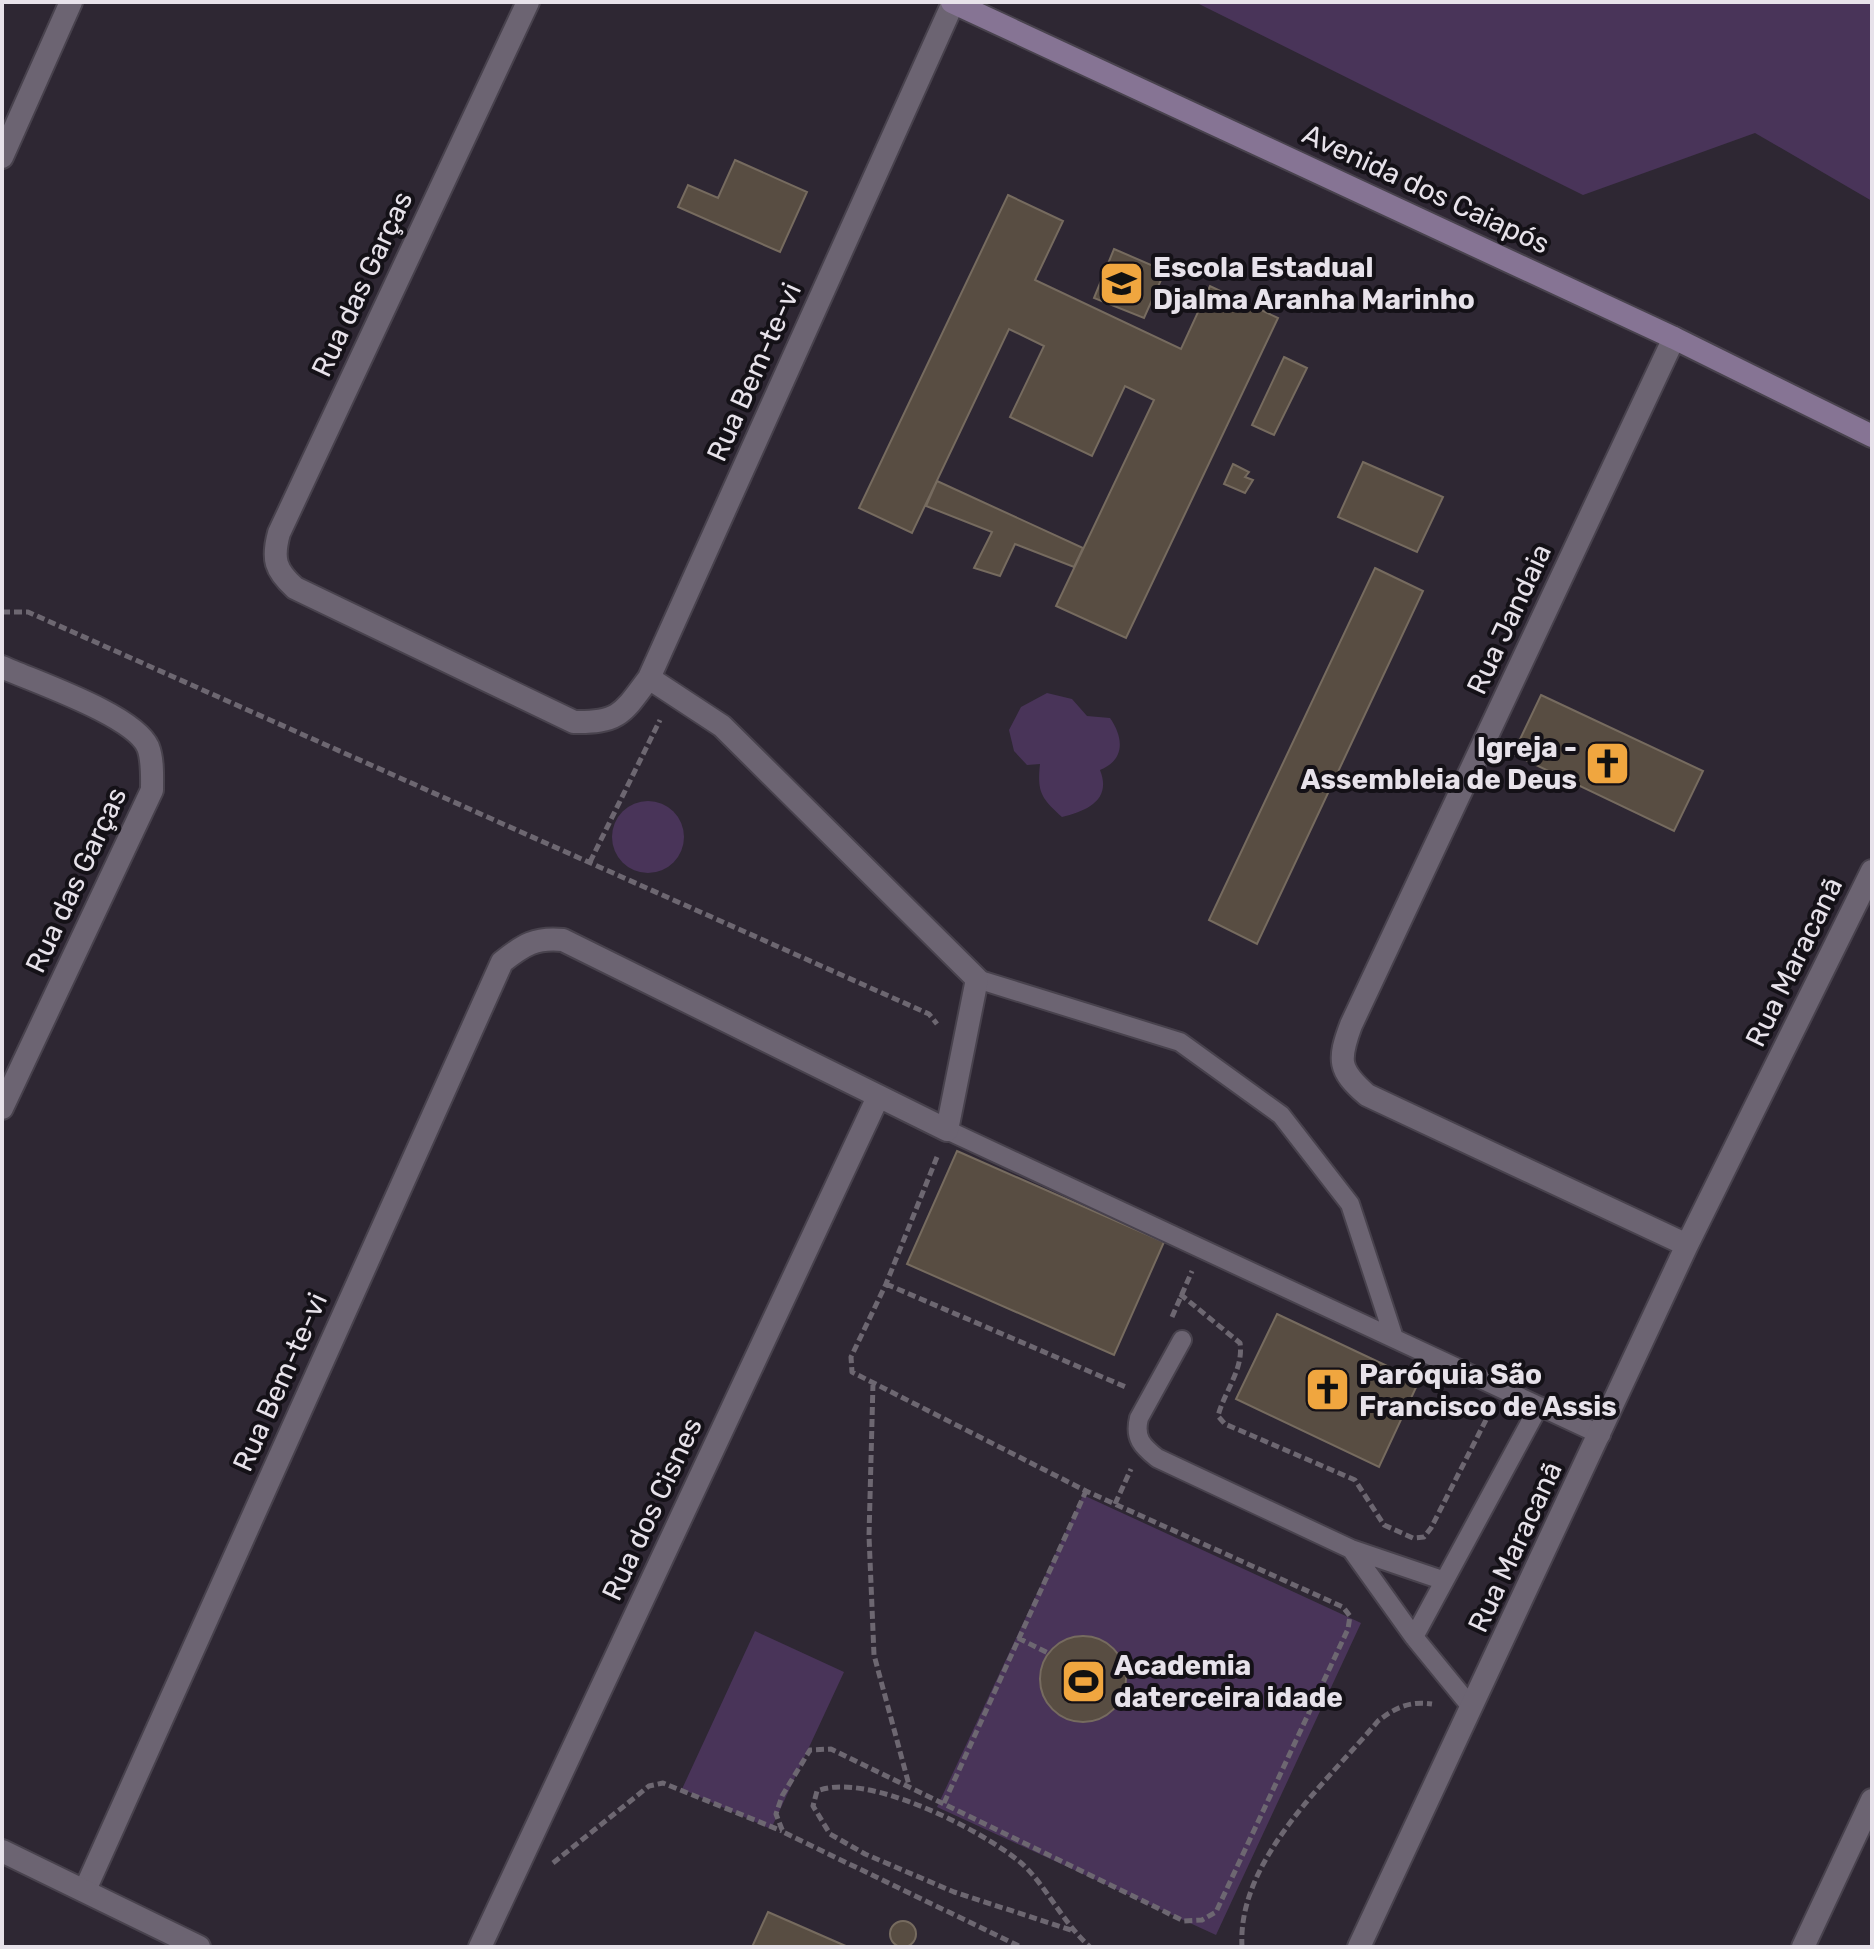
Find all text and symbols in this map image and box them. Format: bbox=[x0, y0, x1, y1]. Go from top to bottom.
street label: Avenida dos Caiapós bbox=[1297, 117, 1555, 261]
street label: Rua das Garças bbox=[305, 186, 419, 382]
place label: Escola Estadual Djalma Aranha Marinho bbox=[1153, 251, 1475, 316]
school or university icon: Escola Estadual Djalma Aranha Marinho bbox=[1098, 259, 1146, 307]
street label: Rua Bem-te-vi bbox=[700, 278, 808, 466]
street label: Rua Jandaia bbox=[1460, 539, 1558, 699]
place label: Igreja - Assembleia de Deus bbox=[1301, 731, 1577, 796]
church icon: Igreja - Assembleia de Deus bbox=[1584, 739, 1632, 787]
street label: Rua das Garças bbox=[19, 782, 133, 978]
street label: Rua Maracanã bbox=[1739, 872, 1849, 1052]
street label: Rua Bem-te-vi bbox=[226, 1288, 334, 1476]
place label: Paróquia São Francisco de Assis bbox=[1359, 1358, 1617, 1423]
church icon: Paróquia São Francisco de Assis bbox=[1304, 1366, 1352, 1414]
street label: Rua dos Cisnes bbox=[595, 1412, 709, 1606]
street label: Rua Maracanã bbox=[1461, 1456, 1569, 1638]
place label: Academia daterceira idade bbox=[1114, 1649, 1343, 1714]
sports icon: Academia daterceira idade bbox=[1059, 1657, 1107, 1705]

